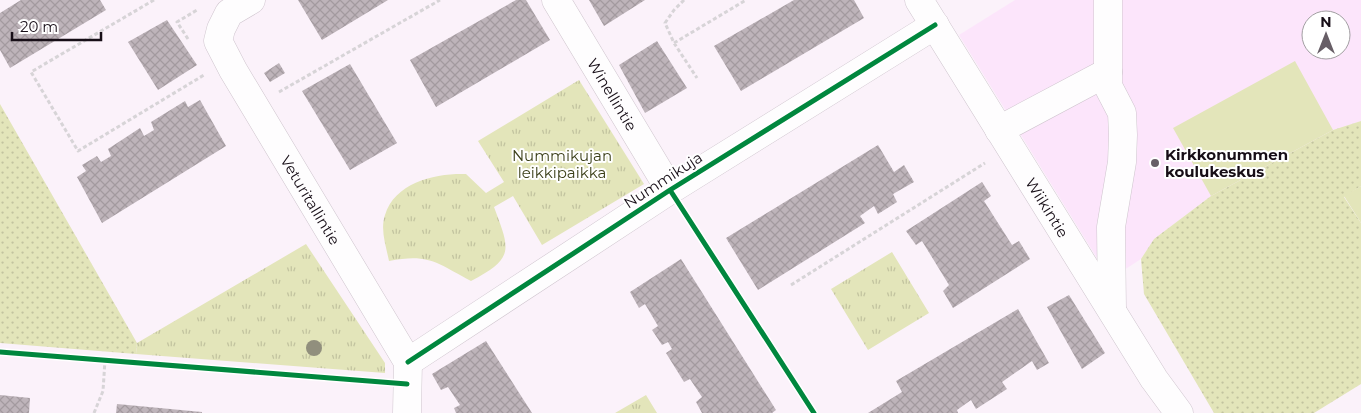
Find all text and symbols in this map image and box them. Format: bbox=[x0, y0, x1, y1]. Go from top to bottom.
scale bar bbox=[12, 10, 101, 42]
north arrow bbox=[1301, 10, 1351, 60]
text: N bbox=[1320, 13, 1332, 31]
text: 20 m bbox=[20, 17, 58, 36]
street label: Winellintie bbox=[584, 55, 642, 134]
place label: Kirkkonummen koulukeskus bbox=[1165, 145, 1288, 181]
park label: Nummikujan leikkipaikka bbox=[512, 146, 612, 182]
street label: Nummikuja bbox=[620, 148, 706, 212]
street label: Veturitallintie bbox=[277, 152, 345, 248]
marker: Kirkkonummen koulukeskus bbox=[1149, 157, 1161, 169]
street label: Wiikintie bbox=[1022, 174, 1073, 241]

